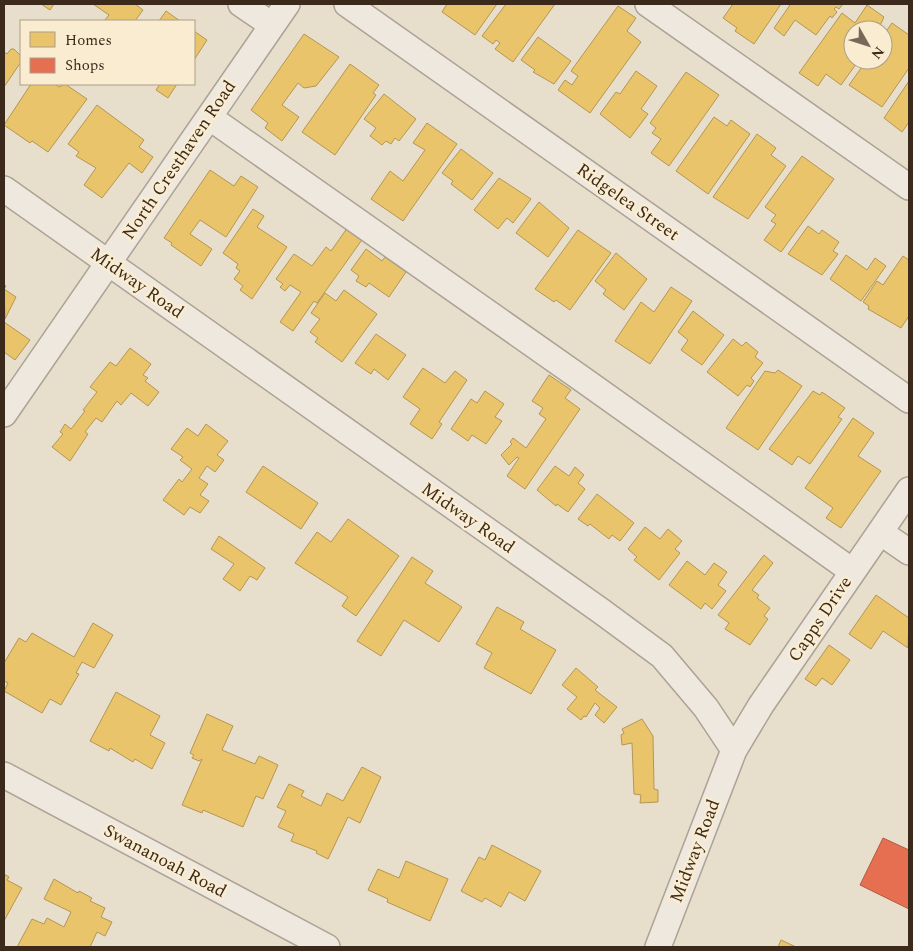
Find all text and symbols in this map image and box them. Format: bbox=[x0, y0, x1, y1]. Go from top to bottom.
legend bbox=[20, 20, 195, 85]
north arrow bbox=[843, 20, 893, 70]
text: Homes bbox=[65, 29, 112, 52]
text: N bbox=[866, 42, 889, 64]
text: Shops bbox=[65, 54, 105, 77]
street label: North Cresthaven Road bbox=[115, 75, 243, 245]
street label: Ridgelea Street bbox=[571, 156, 685, 248]
street label: Midway Road bbox=[85, 241, 189, 325]
street label: Midway Road bbox=[416, 476, 520, 560]
street label: Capps Drive bbox=[781, 571, 859, 667]
street label: Midway Road bbox=[663, 795, 727, 907]
street label: Swananoah Road bbox=[99, 817, 231, 905]

